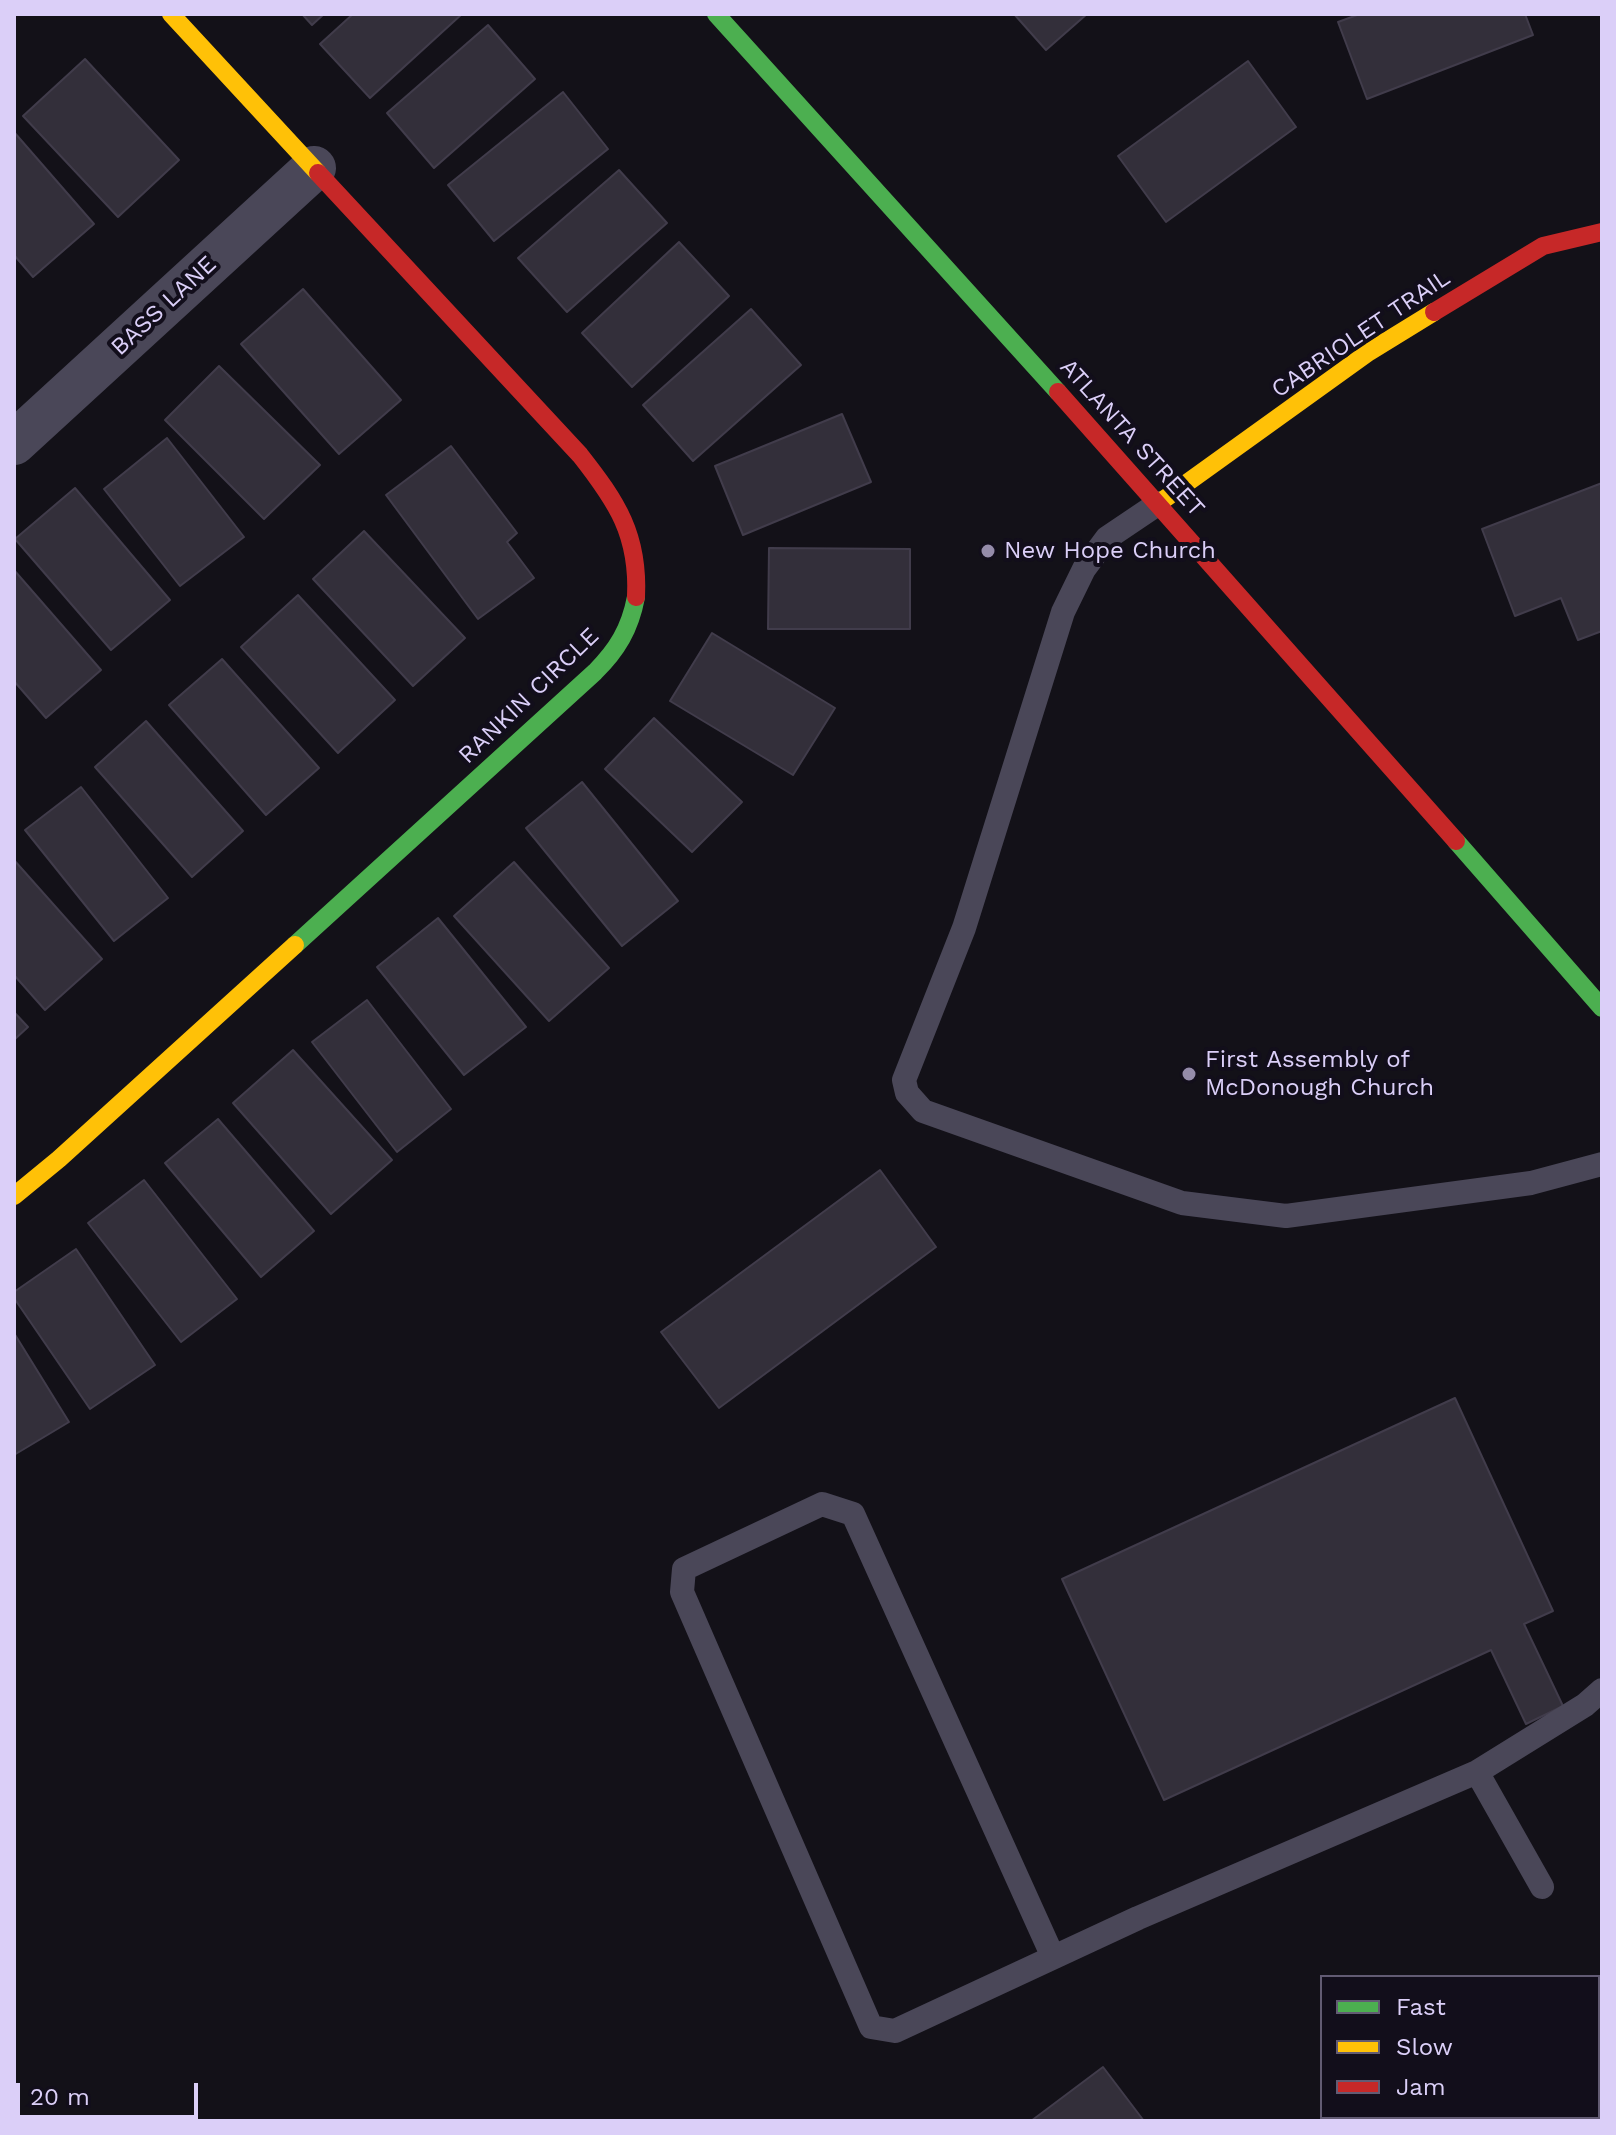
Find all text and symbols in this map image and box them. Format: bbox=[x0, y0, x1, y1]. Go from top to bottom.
street label: BASS LANE bbox=[105, 250, 223, 362]
street label: CABRIOLET TRAIL bbox=[1266, 264, 1456, 404]
street label: ATLANTA STREET bbox=[1054, 353, 1210, 523]
place label: New Hope Church bbox=[1004, 537, 1216, 565]
marker: New Hope Church bbox=[979, 542, 997, 560]
street label: RANKIN CIRCLE bbox=[453, 622, 605, 770]
place label: First Assembly of McDonough Church bbox=[1205, 1046, 1434, 1102]
marker: First Assembly of McDonough Church bbox=[1180, 1065, 1198, 1083]
legend bbox=[1320, 1975, 1600, 2119]
text: Fast bbox=[1396, 1993, 1446, 2021]
text: Slow bbox=[1396, 2033, 1453, 2061]
scale bar bbox=[20, 2067, 202, 2117]
text: Jam bbox=[1396, 2073, 1446, 2101]
text: 20 m bbox=[30, 2083, 90, 2111]

